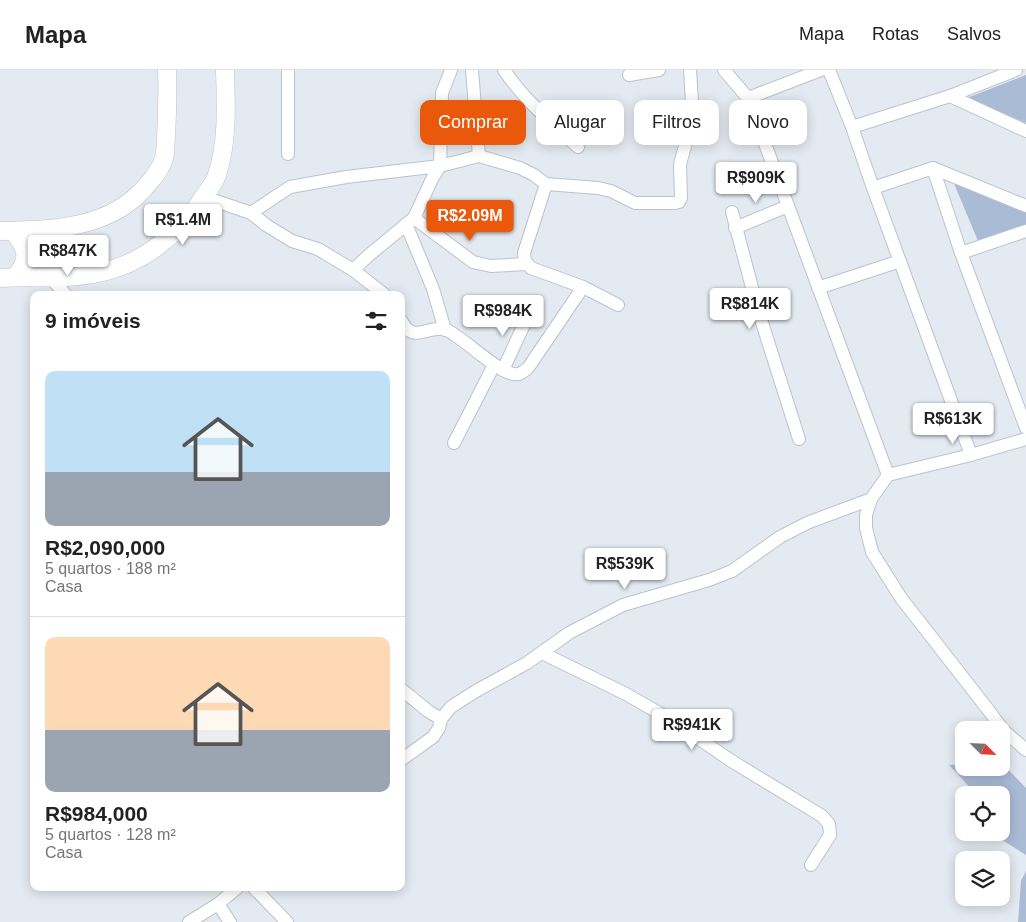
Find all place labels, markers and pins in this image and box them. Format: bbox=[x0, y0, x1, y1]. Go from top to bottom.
pin: R$909K bbox=[715, 162, 797, 204]
pin: R$2.09M bbox=[424, 200, 516, 242]
pin: R$1.4M bbox=[142, 204, 224, 246]
pin: R$847K bbox=[27, 234, 109, 277]
pin: R$814K bbox=[709, 288, 791, 330]
pin: R$984K bbox=[462, 294, 544, 337]
pin: R$613K bbox=[912, 402, 994, 445]
pin: R$539K bbox=[584, 548, 666, 590]
pin: R$941K bbox=[651, 708, 733, 751]

